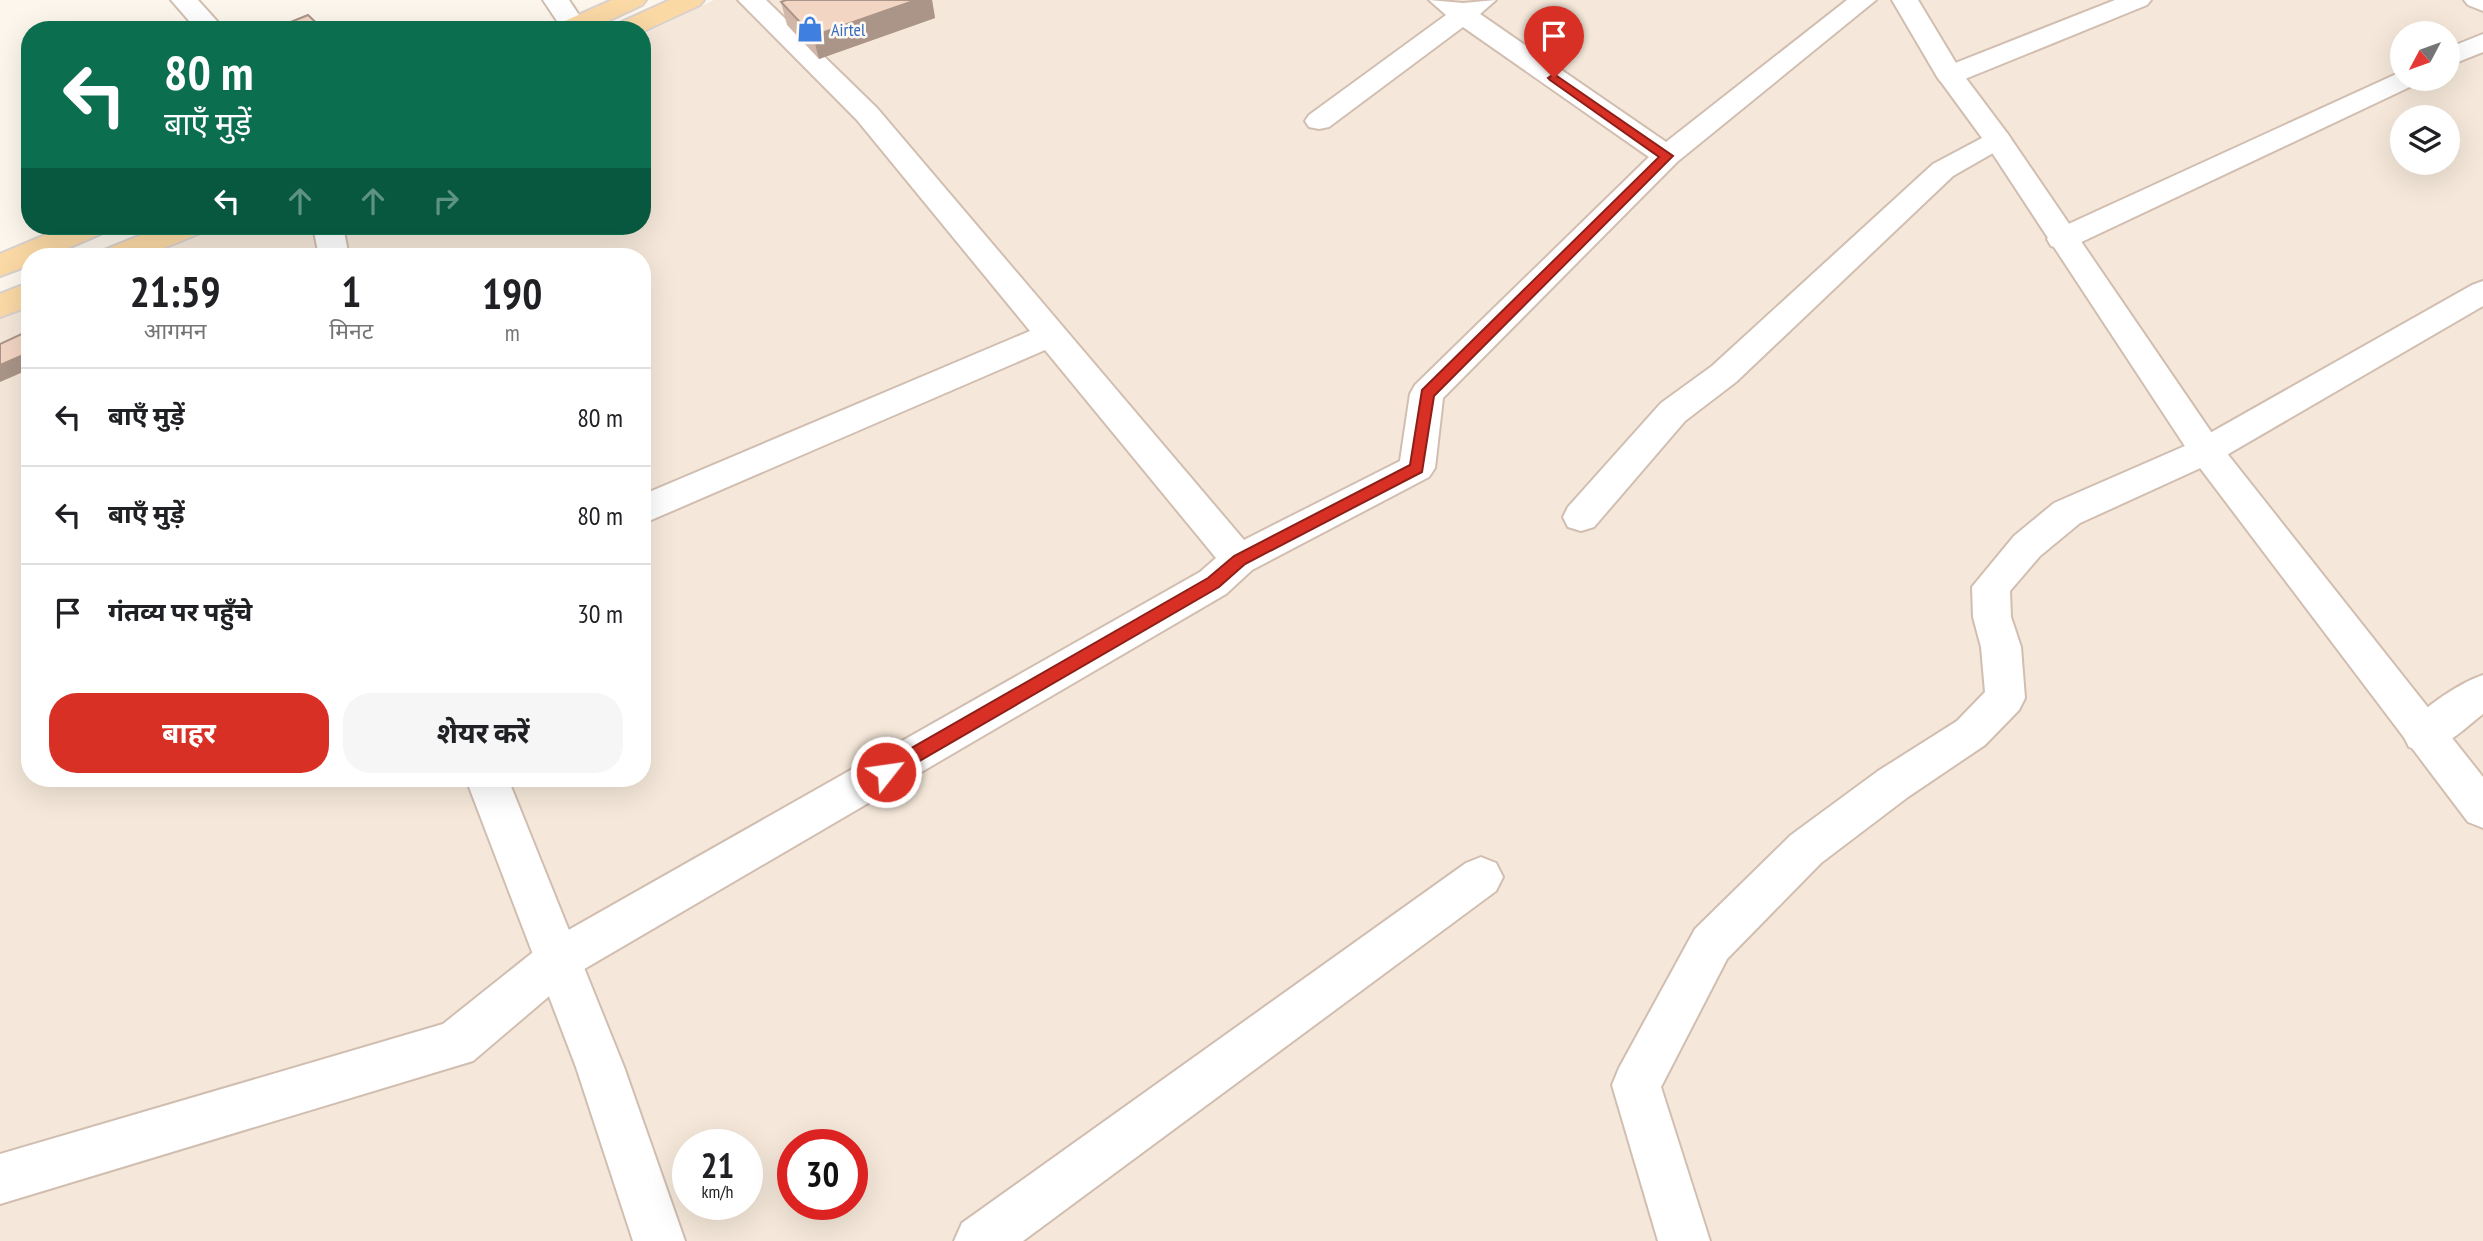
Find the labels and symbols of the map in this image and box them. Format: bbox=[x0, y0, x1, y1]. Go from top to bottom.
pin bbox=[1524, 6, 1584, 78]
shop icon: Airtel bbox=[795, 14, 825, 44]
place label: Airtel bbox=[831, 18, 866, 41]
north arrow bbox=[2390, 21, 2460, 91]
position arrow bbox=[849, 735, 923, 809]
speed limit sign: 30 bbox=[777, 1129, 868, 1220]

